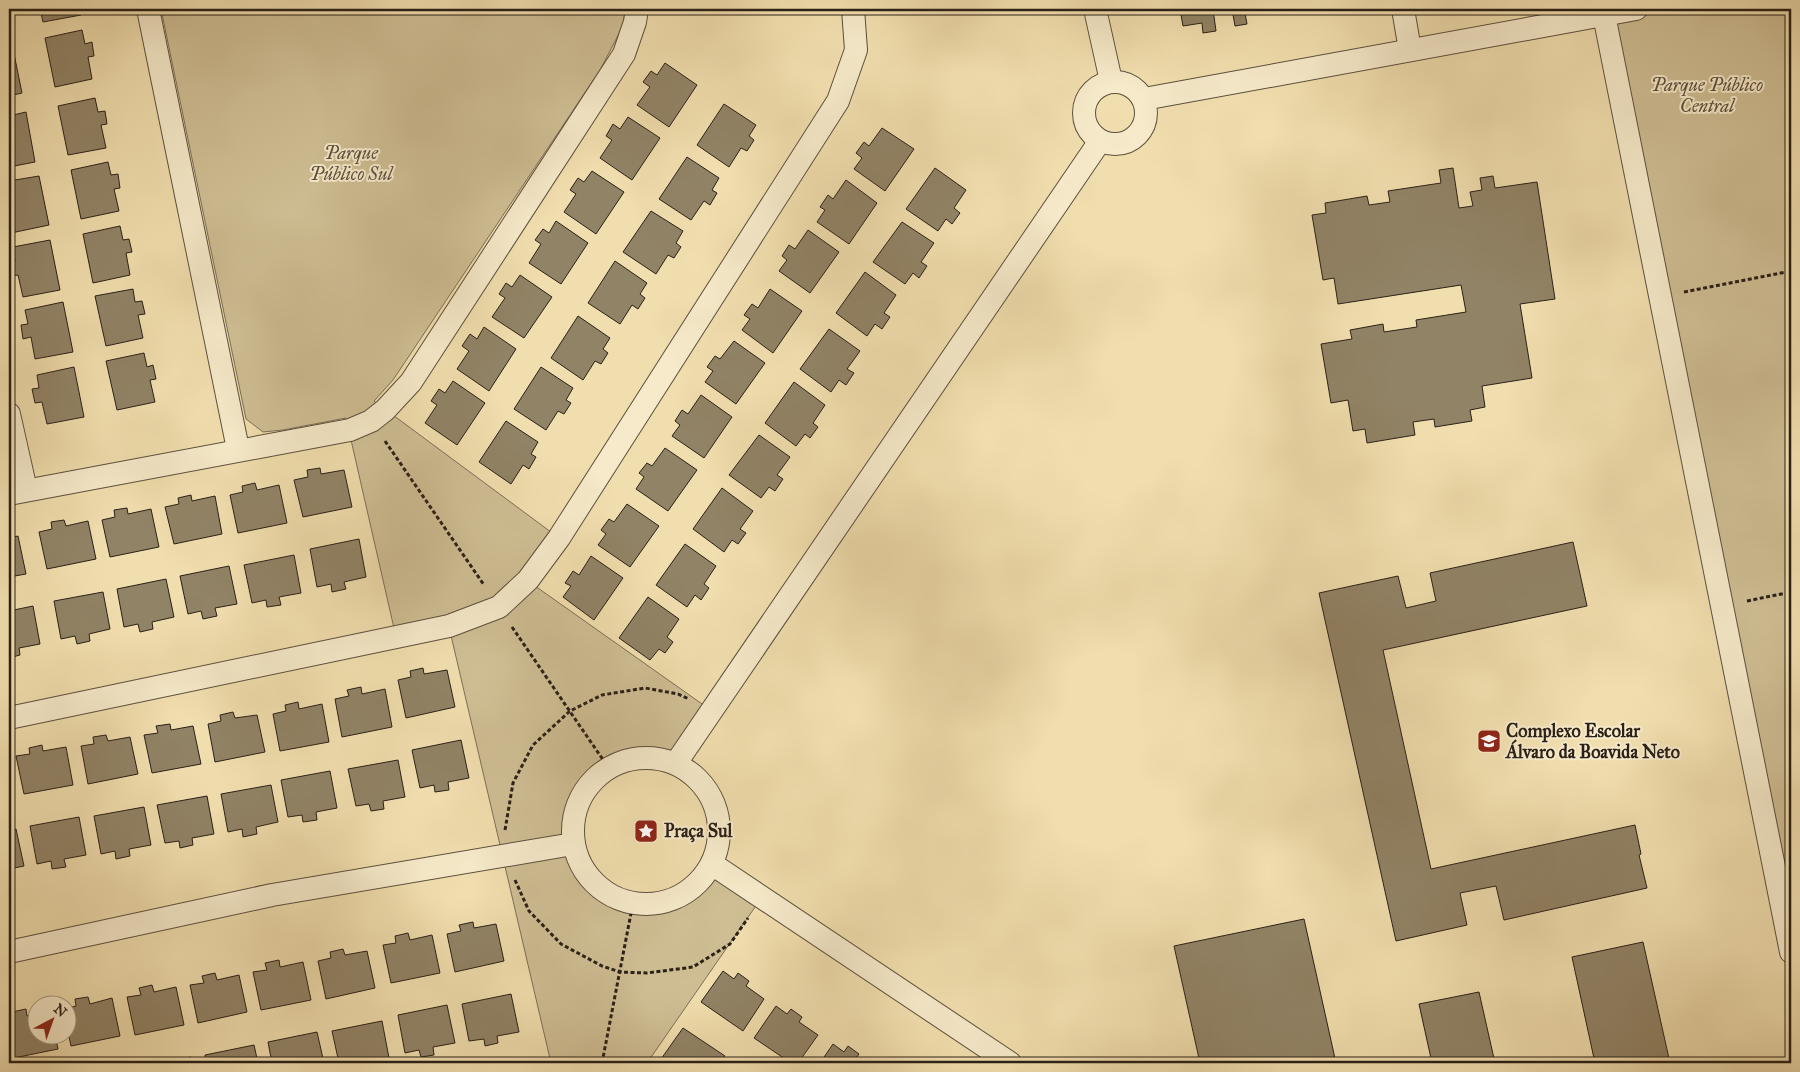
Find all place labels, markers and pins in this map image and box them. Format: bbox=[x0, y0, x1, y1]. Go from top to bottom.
place label: Complexo Escolar Álvaro da Boavida Neto bbox=[1505, 720, 1680, 763]
school or university icon: Complexo Escolar Álvaro da Boavida Neto bbox=[1476, 728, 1502, 754]
place icon: Praça Sul bbox=[633, 818, 659, 844]
place label: Praça Sul bbox=[664, 820, 734, 843]

